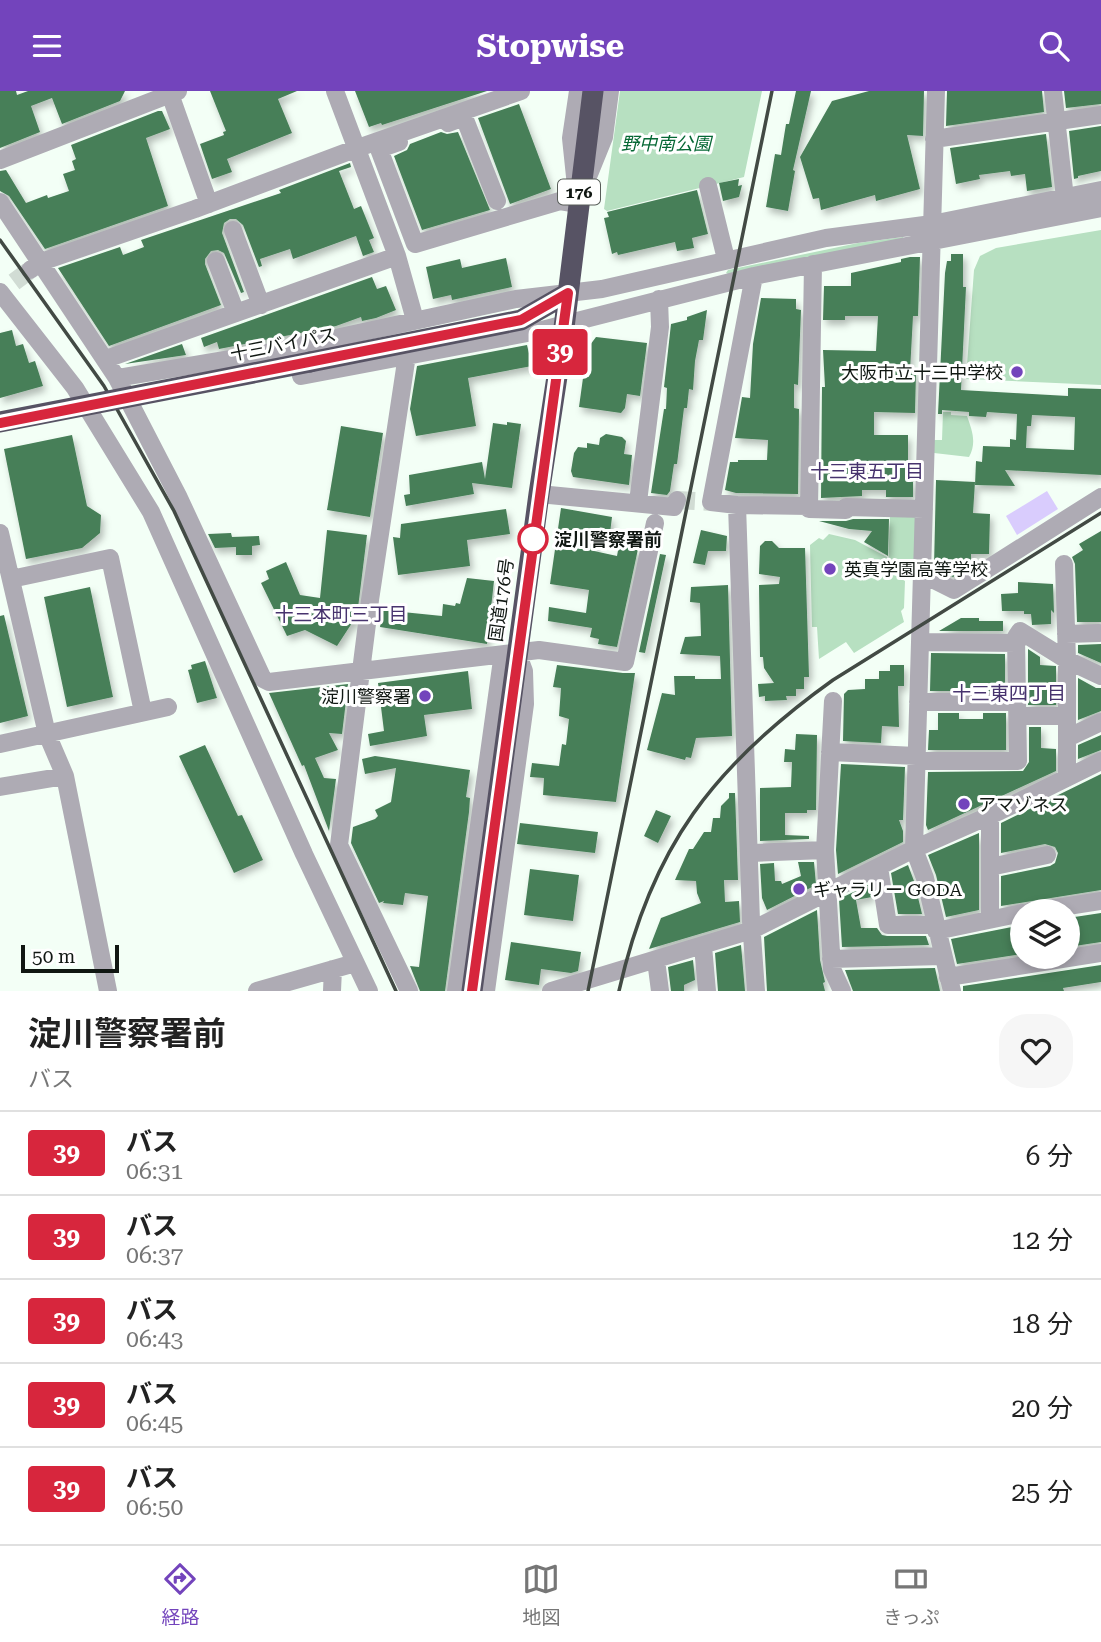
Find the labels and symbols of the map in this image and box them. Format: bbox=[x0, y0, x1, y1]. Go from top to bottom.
park label: 野中南公園 bbox=[621, 133, 714, 154]
road number: 176 bbox=[558, 179, 600, 205]
street label: 十三バイパス bbox=[228, 323, 338, 365]
line badge: 39 bbox=[528, 329, 592, 375]
place label: 大阪市立十三中学校 bbox=[841, 362, 1003, 383]
marker: 大阪市立十三中学校 bbox=[1009, 364, 1025, 380]
district label: 十三東五丁目 bbox=[810, 460, 924, 483]
marker: 淀川警察署前 bbox=[518, 524, 548, 554]
place label: 淀川警察署前 bbox=[554, 529, 662, 550]
street label: 国道176号 bbox=[485, 557, 517, 643]
place label: 英真学園高等学校 bbox=[844, 559, 988, 580]
marker: 英真学園高等学校 bbox=[822, 561, 838, 577]
district label: 十三本町三丁目 bbox=[274, 603, 408, 626]
district label: 十三東四丁目 bbox=[952, 682, 1066, 705]
place label: 淀川警察署 bbox=[321, 686, 411, 707]
marker: 淀川警察署 bbox=[417, 688, 433, 704]
place label: アマゾネス bbox=[978, 794, 1068, 815]
marker: アマゾネス bbox=[956, 796, 972, 812]
place label: ギャラリー GODA bbox=[813, 879, 962, 900]
marker: ギャラリー GODA bbox=[791, 881, 807, 897]
scale bar bbox=[21, 942, 119, 974]

